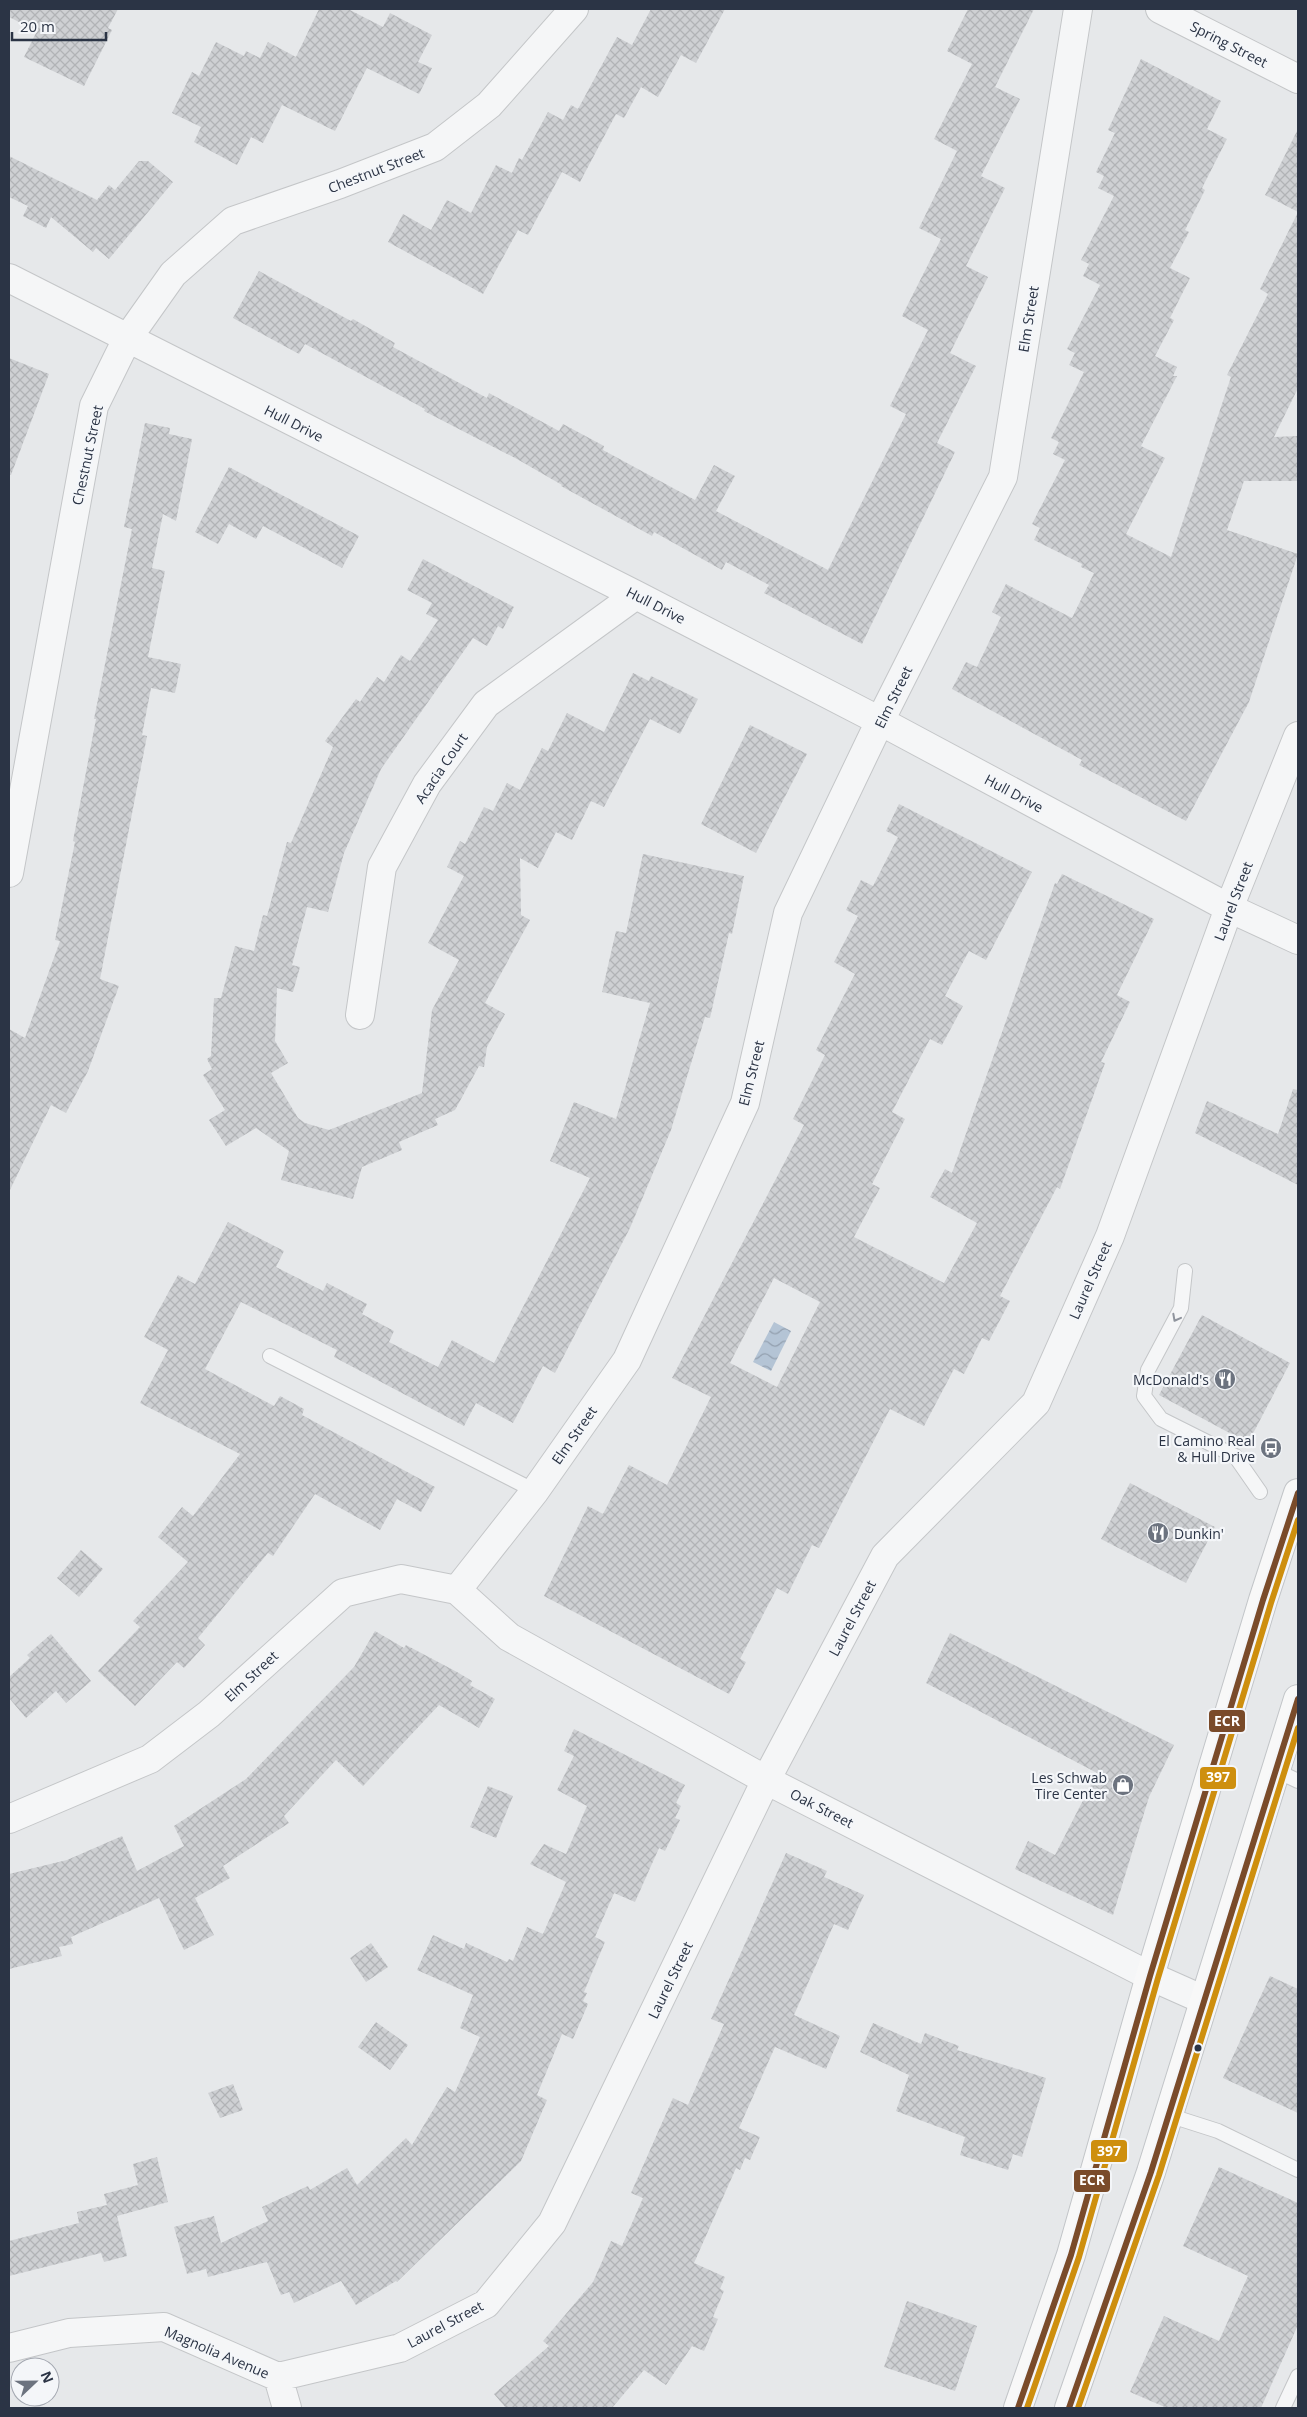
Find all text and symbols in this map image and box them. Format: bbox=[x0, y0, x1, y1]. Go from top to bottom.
scale bar bbox=[12, 10, 106, 42]
text: 20 m bbox=[20, 16, 55, 36]
street label: Spring Street bbox=[1187, 16, 1271, 72]
street label: Chestnut Street bbox=[325, 143, 427, 197]
street label: Elm Street bbox=[1013, 284, 1043, 354]
street label: Hull Drive bbox=[261, 400, 327, 446]
street label: Chestnut Street bbox=[67, 403, 107, 507]
street label: Hull Drive bbox=[623, 582, 689, 628]
street label: Elm Street bbox=[870, 663, 916, 731]
street label: Acacia Court bbox=[410, 729, 472, 807]
street label: Hull Drive bbox=[981, 770, 1047, 816]
street label: Laurel Street bbox=[1209, 859, 1257, 943]
street label: Elm Street bbox=[734, 1038, 768, 1108]
street label: Laurel Street bbox=[1064, 1238, 1116, 1322]
one-way arrow bbox=[1172, 1313, 1182, 1322]
restaurant icon: McDonald's bbox=[1213, 1367, 1237, 1391]
place label: McDonald's bbox=[1133, 1370, 1209, 1389]
street label: Elm Street bbox=[547, 1402, 601, 1468]
place label: El Camino Real & Hull Drive bbox=[1158, 1431, 1255, 1466]
bus stop icon: El Camino Real & Hull Drive bbox=[1259, 1436, 1283, 1460]
restaurant icon: Dunkin' bbox=[1146, 1521, 1170, 1545]
place label: Dunkin' bbox=[1174, 1524, 1224, 1543]
street label: Laurel Street bbox=[824, 1577, 880, 1659]
street label: Elm Street bbox=[220, 1646, 282, 1706]
line badge: ECR bbox=[1208, 1709, 1246, 1733]
text: ECR bbox=[1214, 1711, 1241, 1730]
line badge: 397 bbox=[1199, 1766, 1237, 1790]
text: 397 bbox=[1206, 1767, 1230, 1786]
place label: Les Schwab Tire Center bbox=[1031, 1768, 1107, 1803]
shop icon: Les Schwab Tire Center bbox=[1111, 1773, 1135, 1797]
street label: Oak Street bbox=[787, 1784, 857, 1832]
street label: Laurel Street bbox=[643, 1938, 697, 2022]
unlabelled marker bbox=[1193, 2043, 1203, 2053]
line badge: 397 bbox=[1090, 2139, 1128, 2163]
text: 397 bbox=[1097, 2141, 1121, 2160]
line badge: ECR bbox=[1073, 2169, 1111, 2193]
text: ECR bbox=[1079, 2170, 1106, 2189]
street label: Laurel Street bbox=[404, 2296, 486, 2352]
street label: Magnolia Avenue bbox=[162, 2321, 272, 2383]
north arrow bbox=[10, 2357, 60, 2407]
text: N bbox=[37, 2368, 58, 2386]

